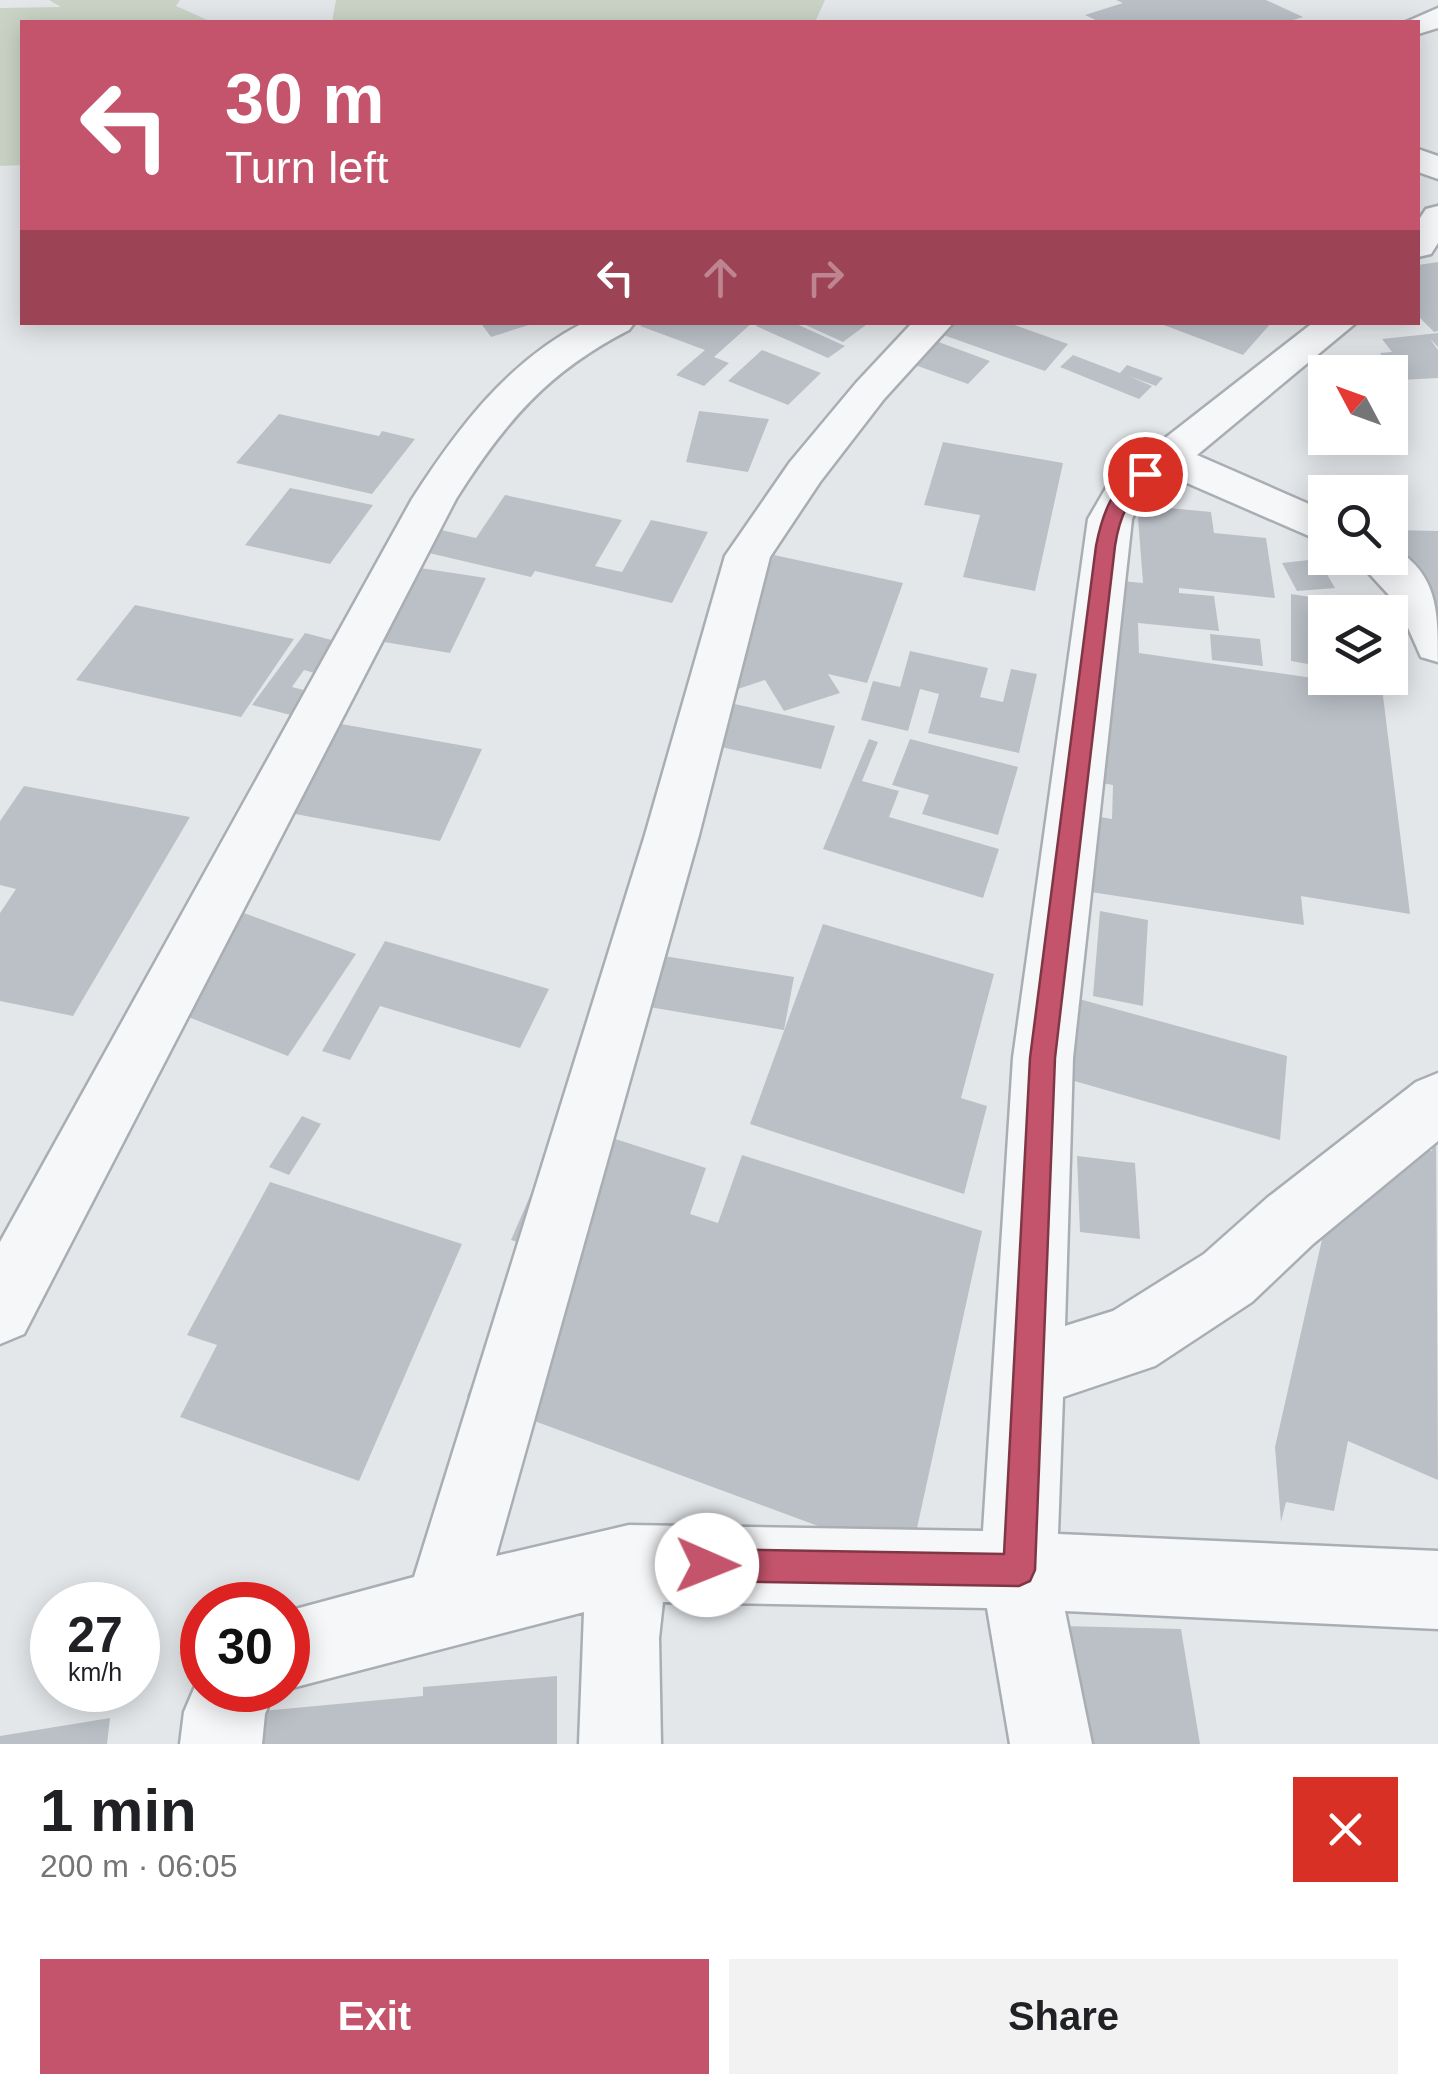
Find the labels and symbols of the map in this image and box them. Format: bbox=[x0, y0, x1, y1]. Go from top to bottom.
north arrow bbox=[1308, 355, 1408, 455]
pin bbox=[1103, 432, 1188, 517]
position arrow bbox=[655, 1513, 759, 1617]
speed limit sign: 30 bbox=[180, 1582, 310, 1712]

